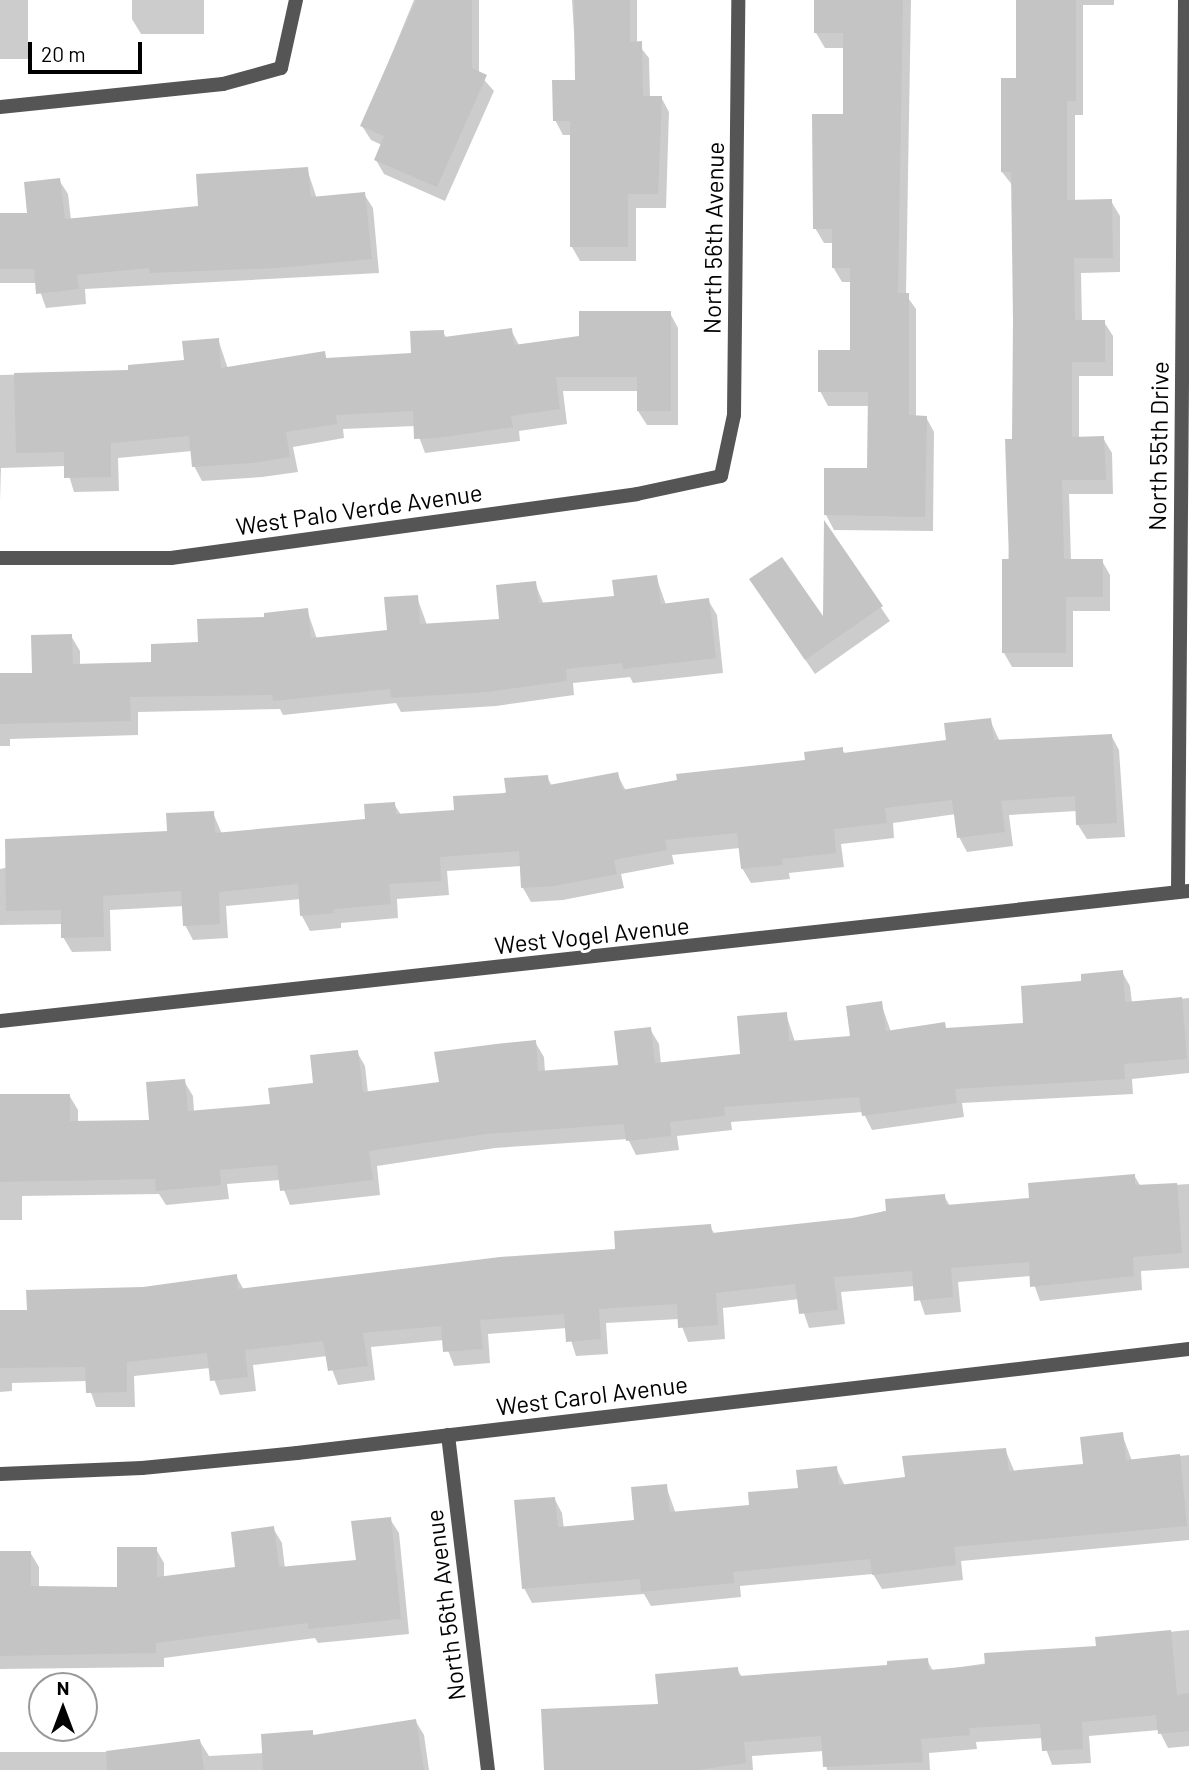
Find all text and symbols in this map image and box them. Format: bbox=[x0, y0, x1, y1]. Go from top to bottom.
scale bar bbox=[32, 28, 145, 72]
text: 20 m bbox=[41, 41, 86, 66]
street label: North 56th Avenue bbox=[697, 142, 729, 334]
street label: North 55th Drive bbox=[1142, 361, 1174, 531]
street label: West Palo Verde Avenue bbox=[234, 477, 484, 541]
street label: West Vogel Avenue bbox=[493, 910, 691, 960]
street label: West Carol Avenue bbox=[495, 1369, 689, 1421]
street label: North 56th Avenue bbox=[419, 1508, 471, 1702]
north arrow bbox=[28, 1672, 98, 1742]
text: N bbox=[57, 1676, 69, 1699]

